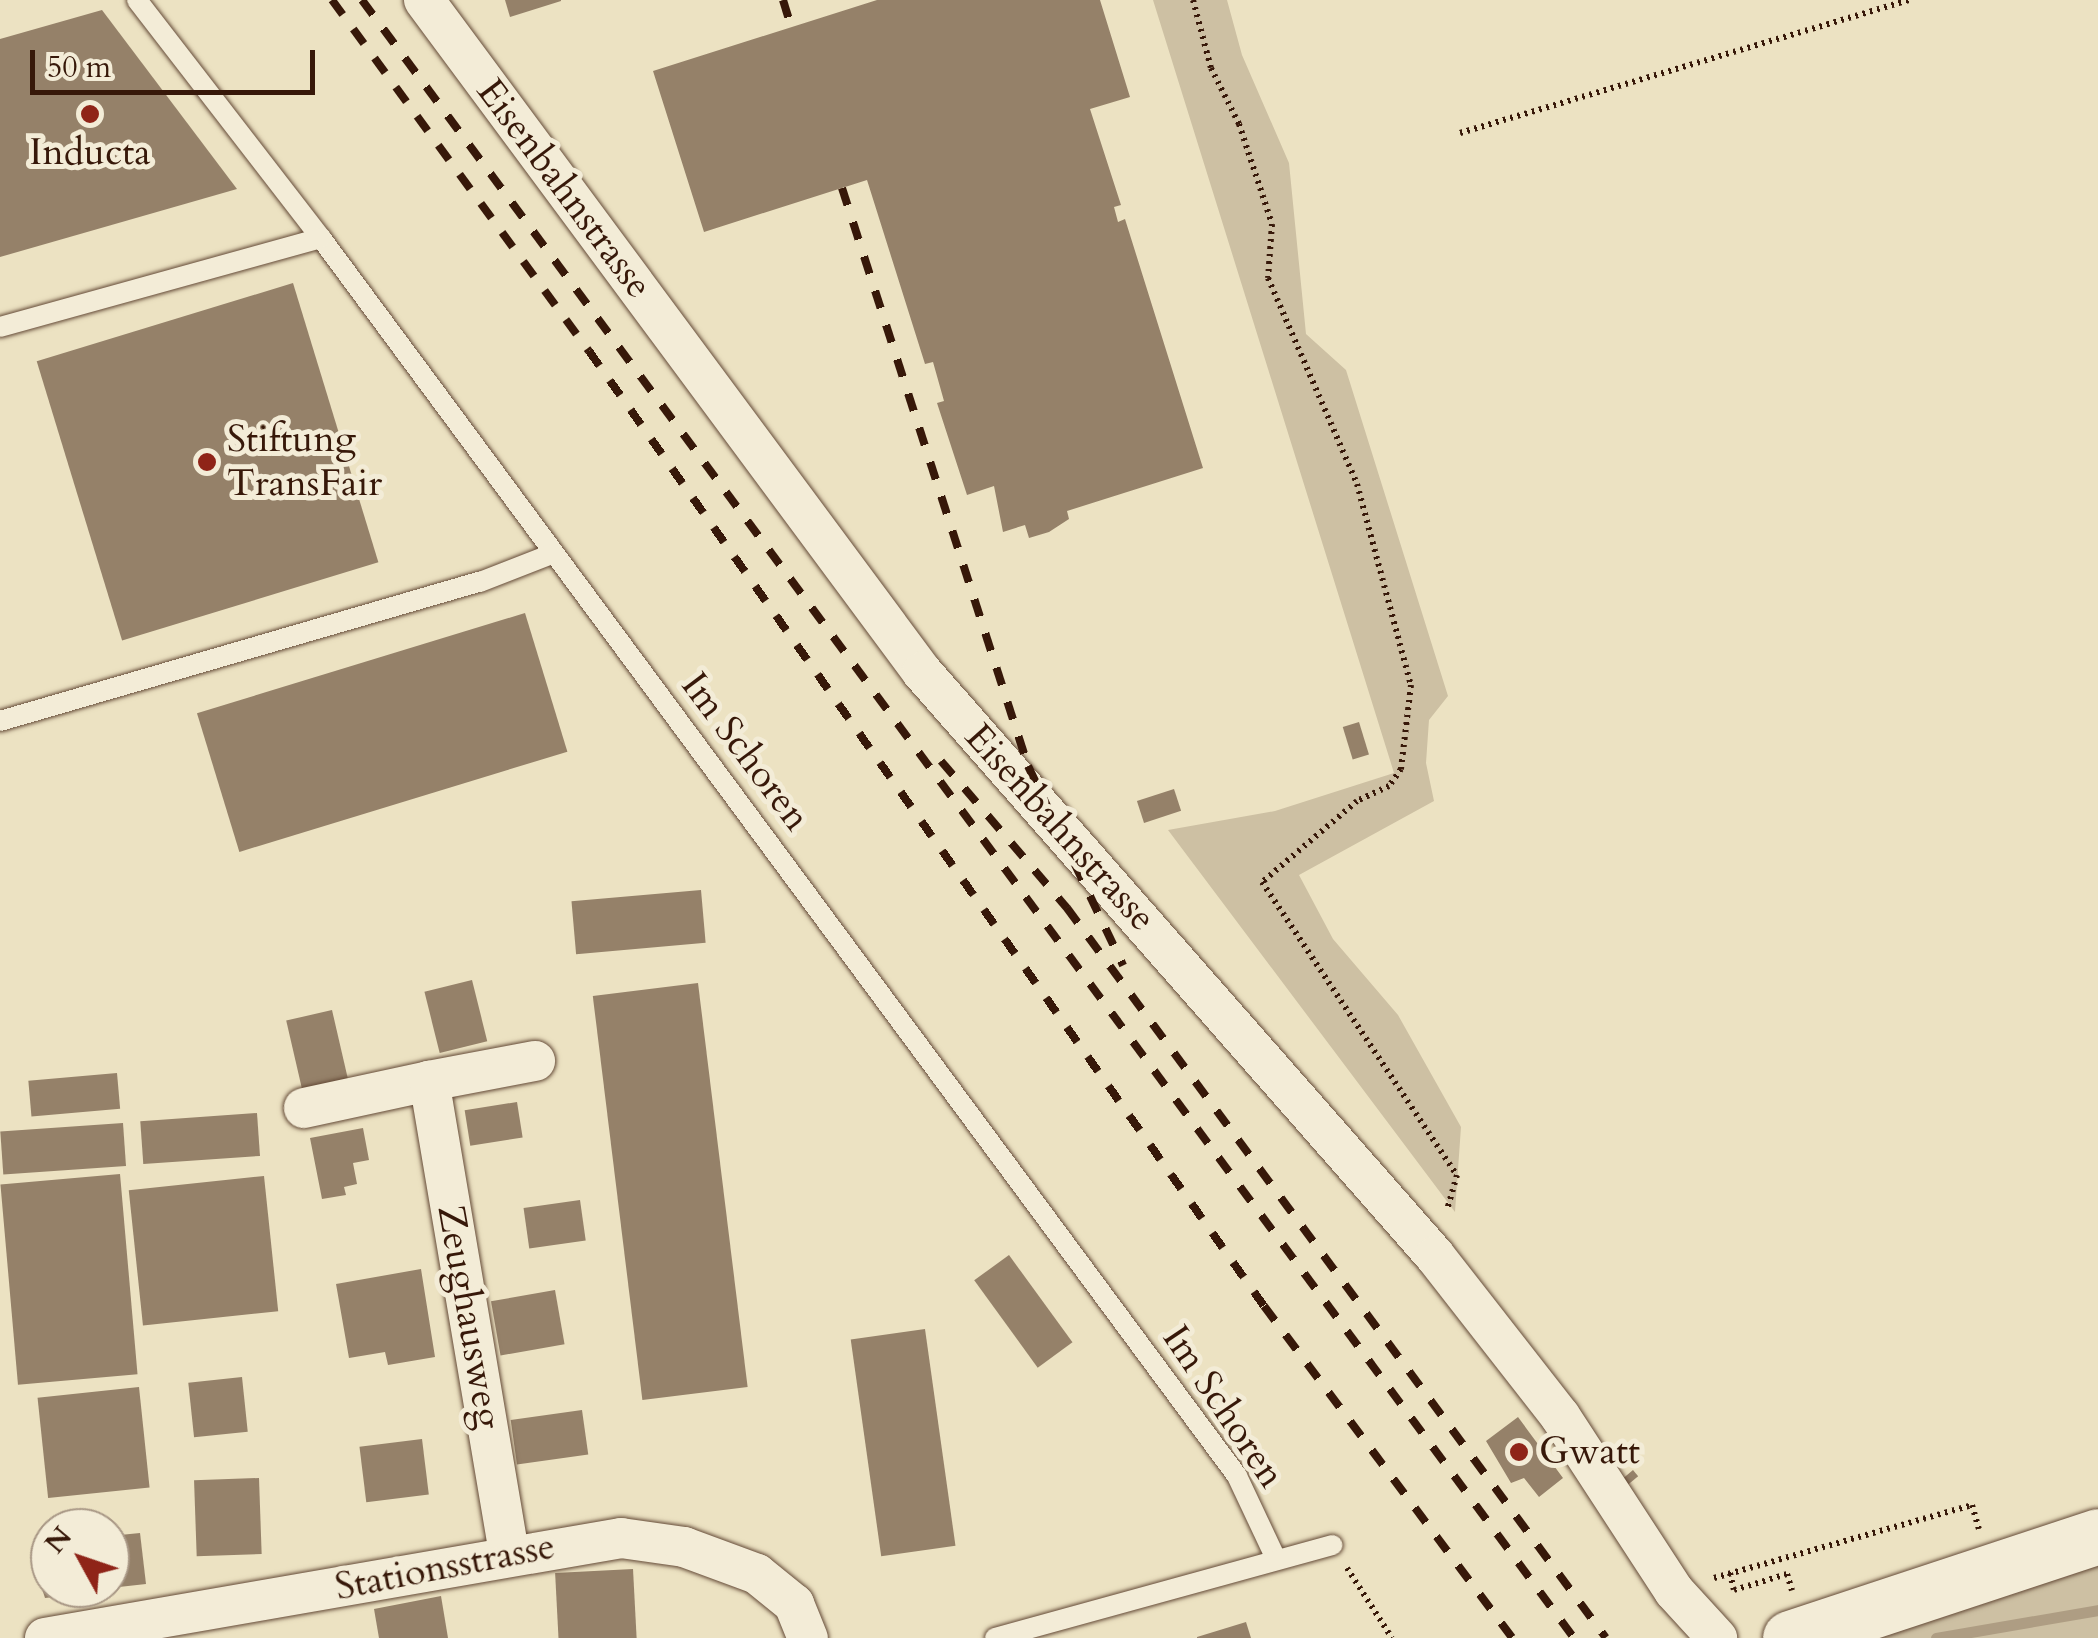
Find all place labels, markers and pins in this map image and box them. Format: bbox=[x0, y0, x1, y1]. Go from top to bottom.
marker: Inducta bbox=[79, 103, 101, 125]
place label: Inducta bbox=[29, 130, 151, 176]
place label: Stiftung TransFair bbox=[227, 417, 382, 506]
marker: Stiftung TransFair bbox=[196, 451, 218, 473]
place label: Gwatt bbox=[1539, 1429, 1640, 1475]
marker: Gwatt bbox=[1508, 1441, 1530, 1463]

